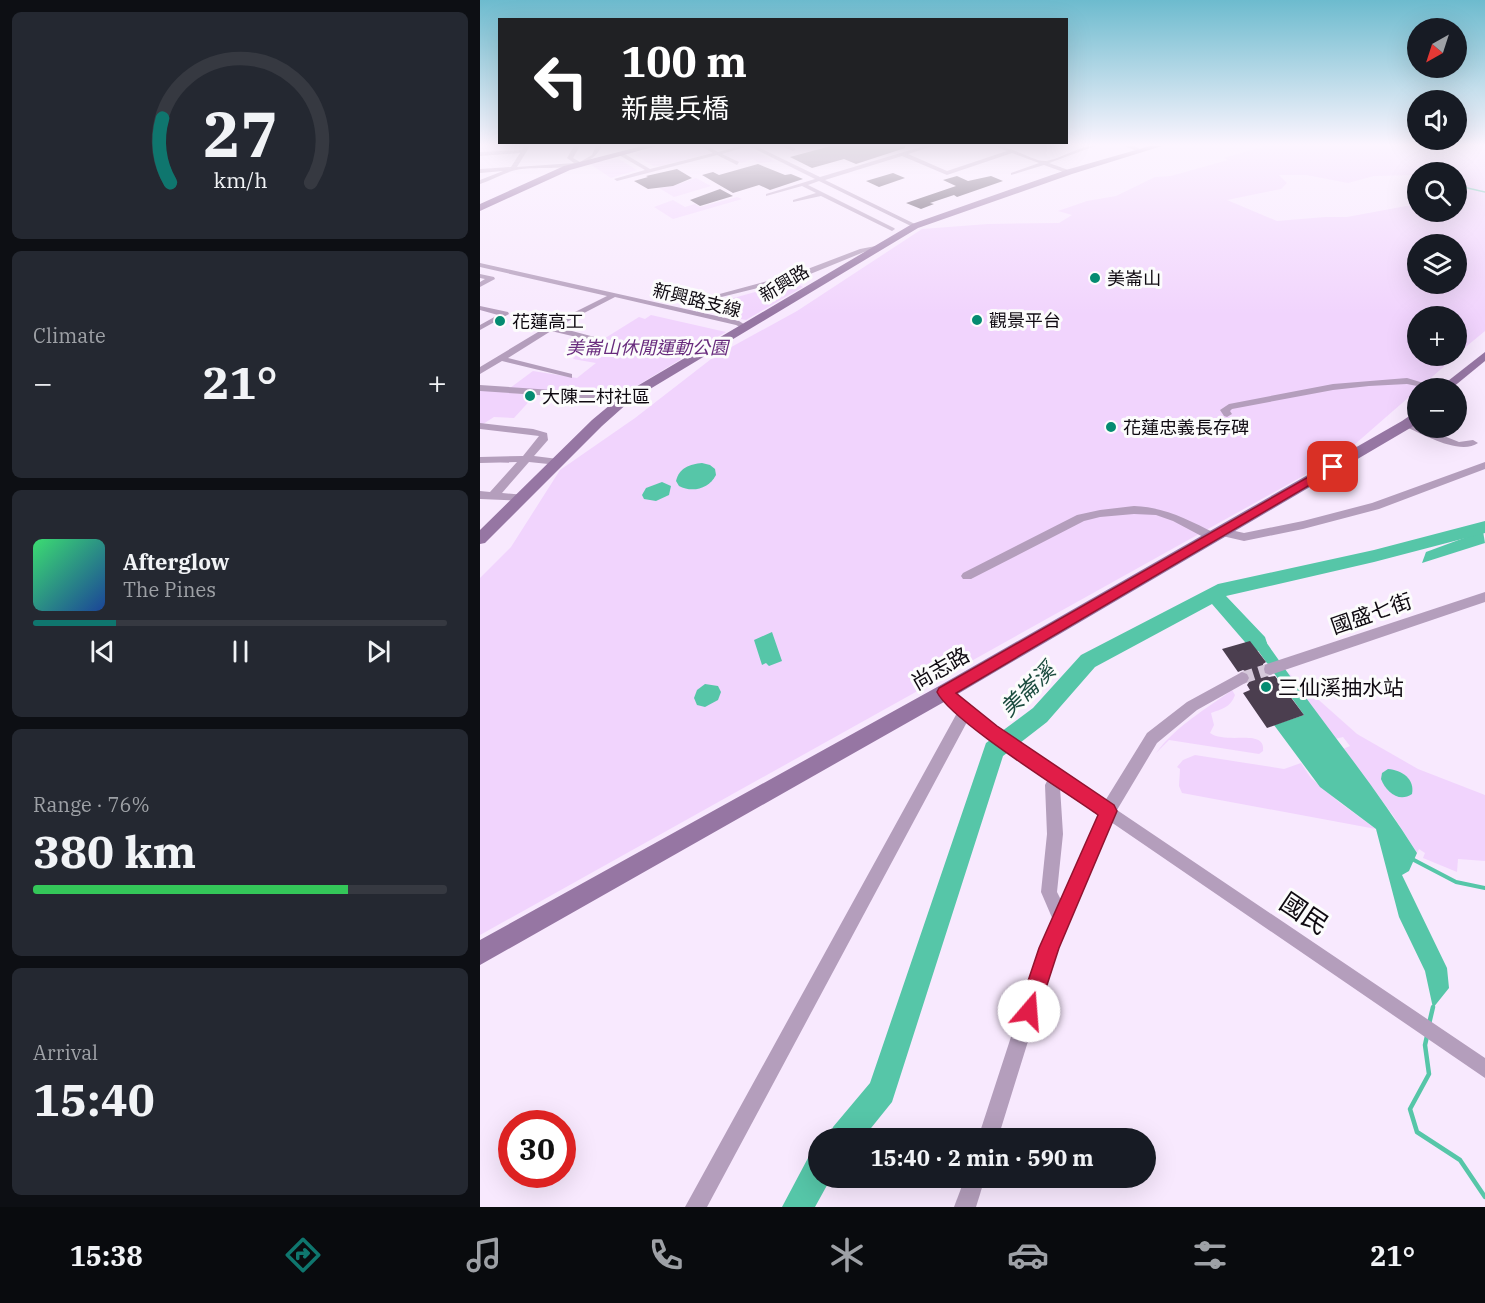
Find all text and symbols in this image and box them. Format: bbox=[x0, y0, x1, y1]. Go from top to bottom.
north arrow bbox=[1407, 18, 1467, 78]
map controls bbox=[1407, 18, 1467, 438]
text: 100 m bbox=[621, 34, 747, 89]
icon: left bbox=[522, 42, 600, 120]
text: 新農兵橋 bbox=[621, 90, 729, 125]
button: sound bbox=[1407, 90, 1467, 150]
text: 27 bbox=[203, 93, 277, 174]
button: search bbox=[1407, 162, 1467, 222]
text: km/h bbox=[213, 166, 267, 194]
button: layers bbox=[1407, 234, 1467, 294]
street label: 新興路 bbox=[755, 259, 813, 307]
place label: 美崙山 bbox=[1107, 267, 1161, 290]
marker: 美崙山 bbox=[1088, 271, 1102, 285]
street label: 新興路支線 bbox=[651, 278, 743, 322]
button: + bbox=[1407, 306, 1467, 366]
place label: 觀景平台 bbox=[989, 309, 1061, 332]
place label: 花蓮高工 bbox=[512, 310, 584, 333]
marker: 觀景平台 bbox=[970, 313, 984, 327]
marker: 花蓮高工 bbox=[493, 314, 507, 328]
text: Climate bbox=[33, 322, 106, 349]
park label: 美崙山休閒運動公園 bbox=[566, 336, 731, 359]
text: 21° bbox=[202, 353, 278, 411]
text: − bbox=[33, 361, 53, 404]
text: + bbox=[427, 361, 447, 404]
button: − bbox=[1407, 378, 1467, 438]
place label: 大陳二村社區 bbox=[542, 385, 650, 408]
marker: 大陳二村社區 bbox=[523, 389, 537, 403]
place label: 花蓮忠義長存碑 bbox=[1123, 416, 1249, 439]
marker: 花蓮忠義長存碑 bbox=[1104, 420, 1118, 434]
pin bbox=[1307, 441, 1358, 492]
icon: arrive bbox=[1316, 450, 1349, 483]
text: Afterglow bbox=[123, 547, 230, 576]
text: The Pines bbox=[123, 576, 216, 603]
street label: 國盛七街 bbox=[1327, 586, 1415, 640]
icon: previous bbox=[86, 635, 119, 668]
icon: pause bbox=[224, 635, 257, 668]
icon: next bbox=[362, 635, 395, 668]
street label: 尚志路 bbox=[906, 640, 974, 696]
water label: 美崙溪 bbox=[993, 654, 1063, 722]
place label: 三仙溪抽水站 bbox=[1278, 673, 1404, 701]
marker: 三仙溪抽水站 bbox=[1259, 680, 1273, 694]
text: Range · 76% bbox=[33, 791, 150, 818]
text: 380 km bbox=[33, 822, 196, 880]
street label: 國民 bbox=[1274, 884, 1336, 942]
position arrow bbox=[997, 979, 1061, 1043]
text: Arrival bbox=[33, 1039, 98, 1066]
text: 15:40 bbox=[33, 1070, 155, 1128]
speed limit sign: 30 bbox=[498, 1110, 576, 1188]
text: 15:40 · 2 min · 590 m bbox=[870, 1143, 1094, 1172]
icon: directions bbox=[282, 1234, 324, 1276]
icon: music bbox=[463, 1234, 505, 1276]
icon: phone bbox=[645, 1234, 687, 1276]
icon: climate bbox=[826, 1234, 868, 1276]
icon: car bbox=[1007, 1234, 1049, 1276]
icon: filters bbox=[1189, 1234, 1231, 1276]
text: 15:38 bbox=[70, 1238, 143, 1273]
text: 21° bbox=[1370, 1238, 1415, 1273]

